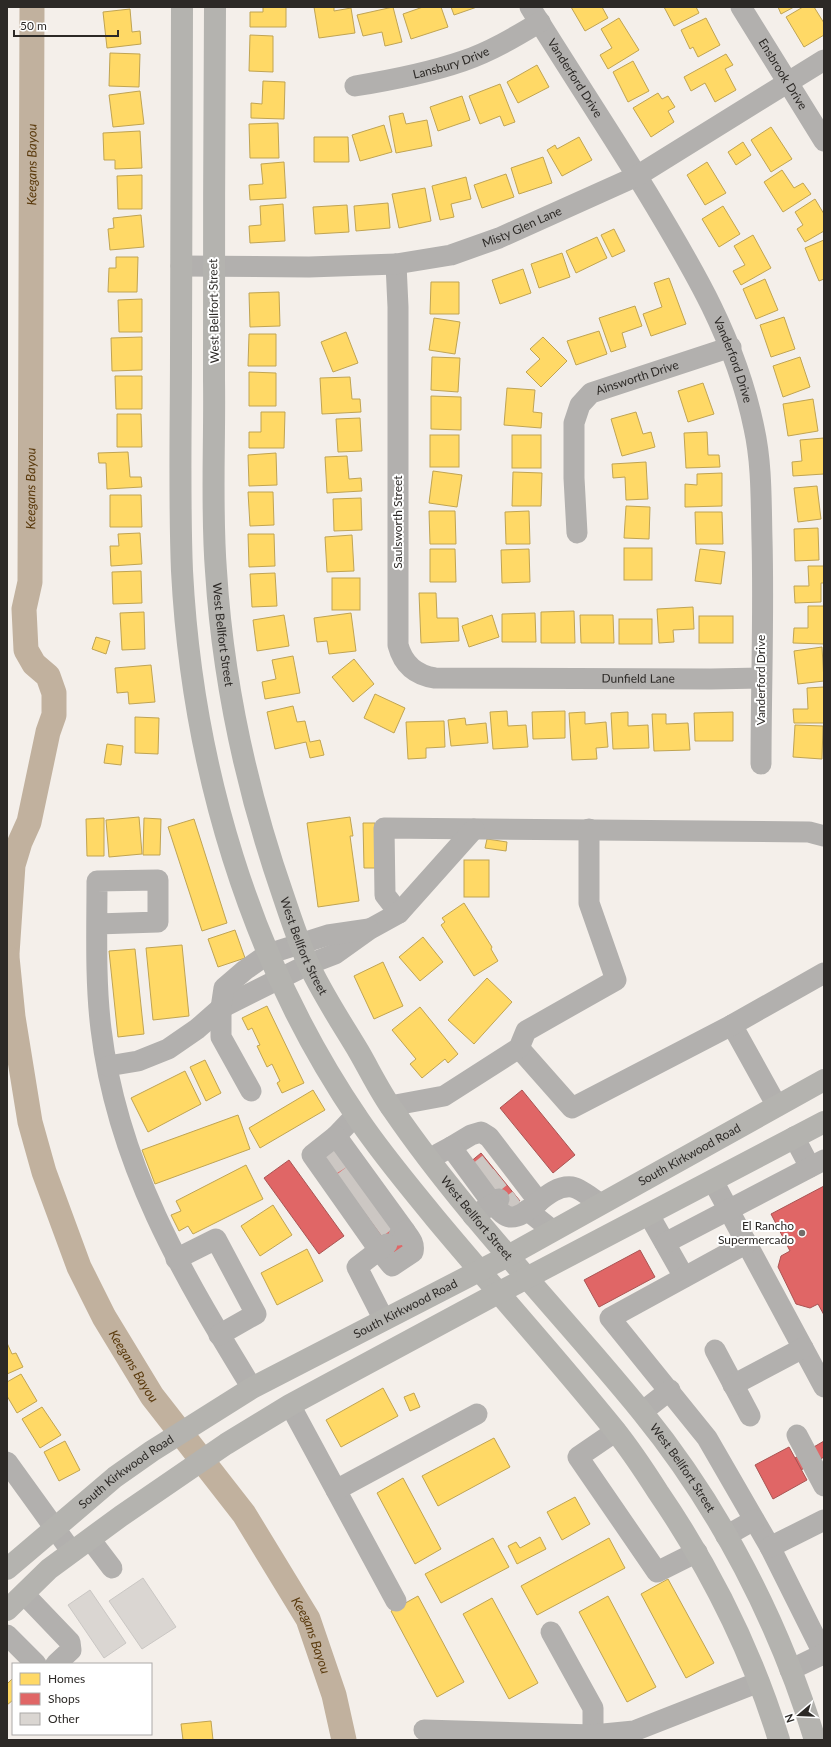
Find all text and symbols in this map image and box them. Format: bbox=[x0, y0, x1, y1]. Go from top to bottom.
scale bar bbox=[14, 12, 118, 38]
text: 50 m bbox=[20, 18, 47, 33]
street label: Vanderford Drive bbox=[545, 35, 606, 120]
street label: Ensbrook Drive bbox=[755, 36, 811, 112]
street label: Lansbury Drive bbox=[411, 43, 492, 82]
water label: Keegans Bayou bbox=[23, 123, 40, 206]
street label: Misty Glen Lane bbox=[480, 203, 564, 250]
street label: West Bellfort Street bbox=[205, 258, 222, 363]
street label: Vanderford Drive bbox=[710, 314, 756, 404]
street label: Ainsworth Drive bbox=[594, 357, 680, 398]
water label: Keegans Bayou bbox=[22, 447, 38, 530]
street label: Saulsworth Street bbox=[390, 475, 405, 569]
street label: West Bellfort Street bbox=[210, 582, 237, 688]
street label: Vanderford Drive bbox=[753, 635, 768, 725]
street label: Dunfield Lane bbox=[601, 671, 675, 686]
street label: West Bellfort Street bbox=[277, 895, 331, 998]
street label: South Kirkwood Road bbox=[635, 1120, 743, 1189]
street label: West Bellfort Street bbox=[438, 1173, 516, 1263]
place label: El Rancho Supermercado bbox=[718, 1218, 794, 1247]
marker: El Rancho Supermercado bbox=[797, 1228, 807, 1238]
street label: South Kirkwood Road bbox=[351, 1275, 460, 1341]
water label: Keegans Bayou bbox=[106, 1327, 162, 1406]
street label: West Bellfort Street bbox=[647, 1420, 719, 1515]
street label: South Kirkwood Road bbox=[75, 1431, 176, 1512]
water label: Keegans Bayou bbox=[288, 1594, 334, 1676]
legend bbox=[12, 1663, 152, 1735]
text: Homes bbox=[48, 1671, 85, 1686]
text: Shops bbox=[48, 1691, 80, 1706]
north arrow bbox=[779, 1695, 819, 1735]
text: Other bbox=[48, 1711, 80, 1726]
text: N bbox=[782, 1712, 797, 1725]

